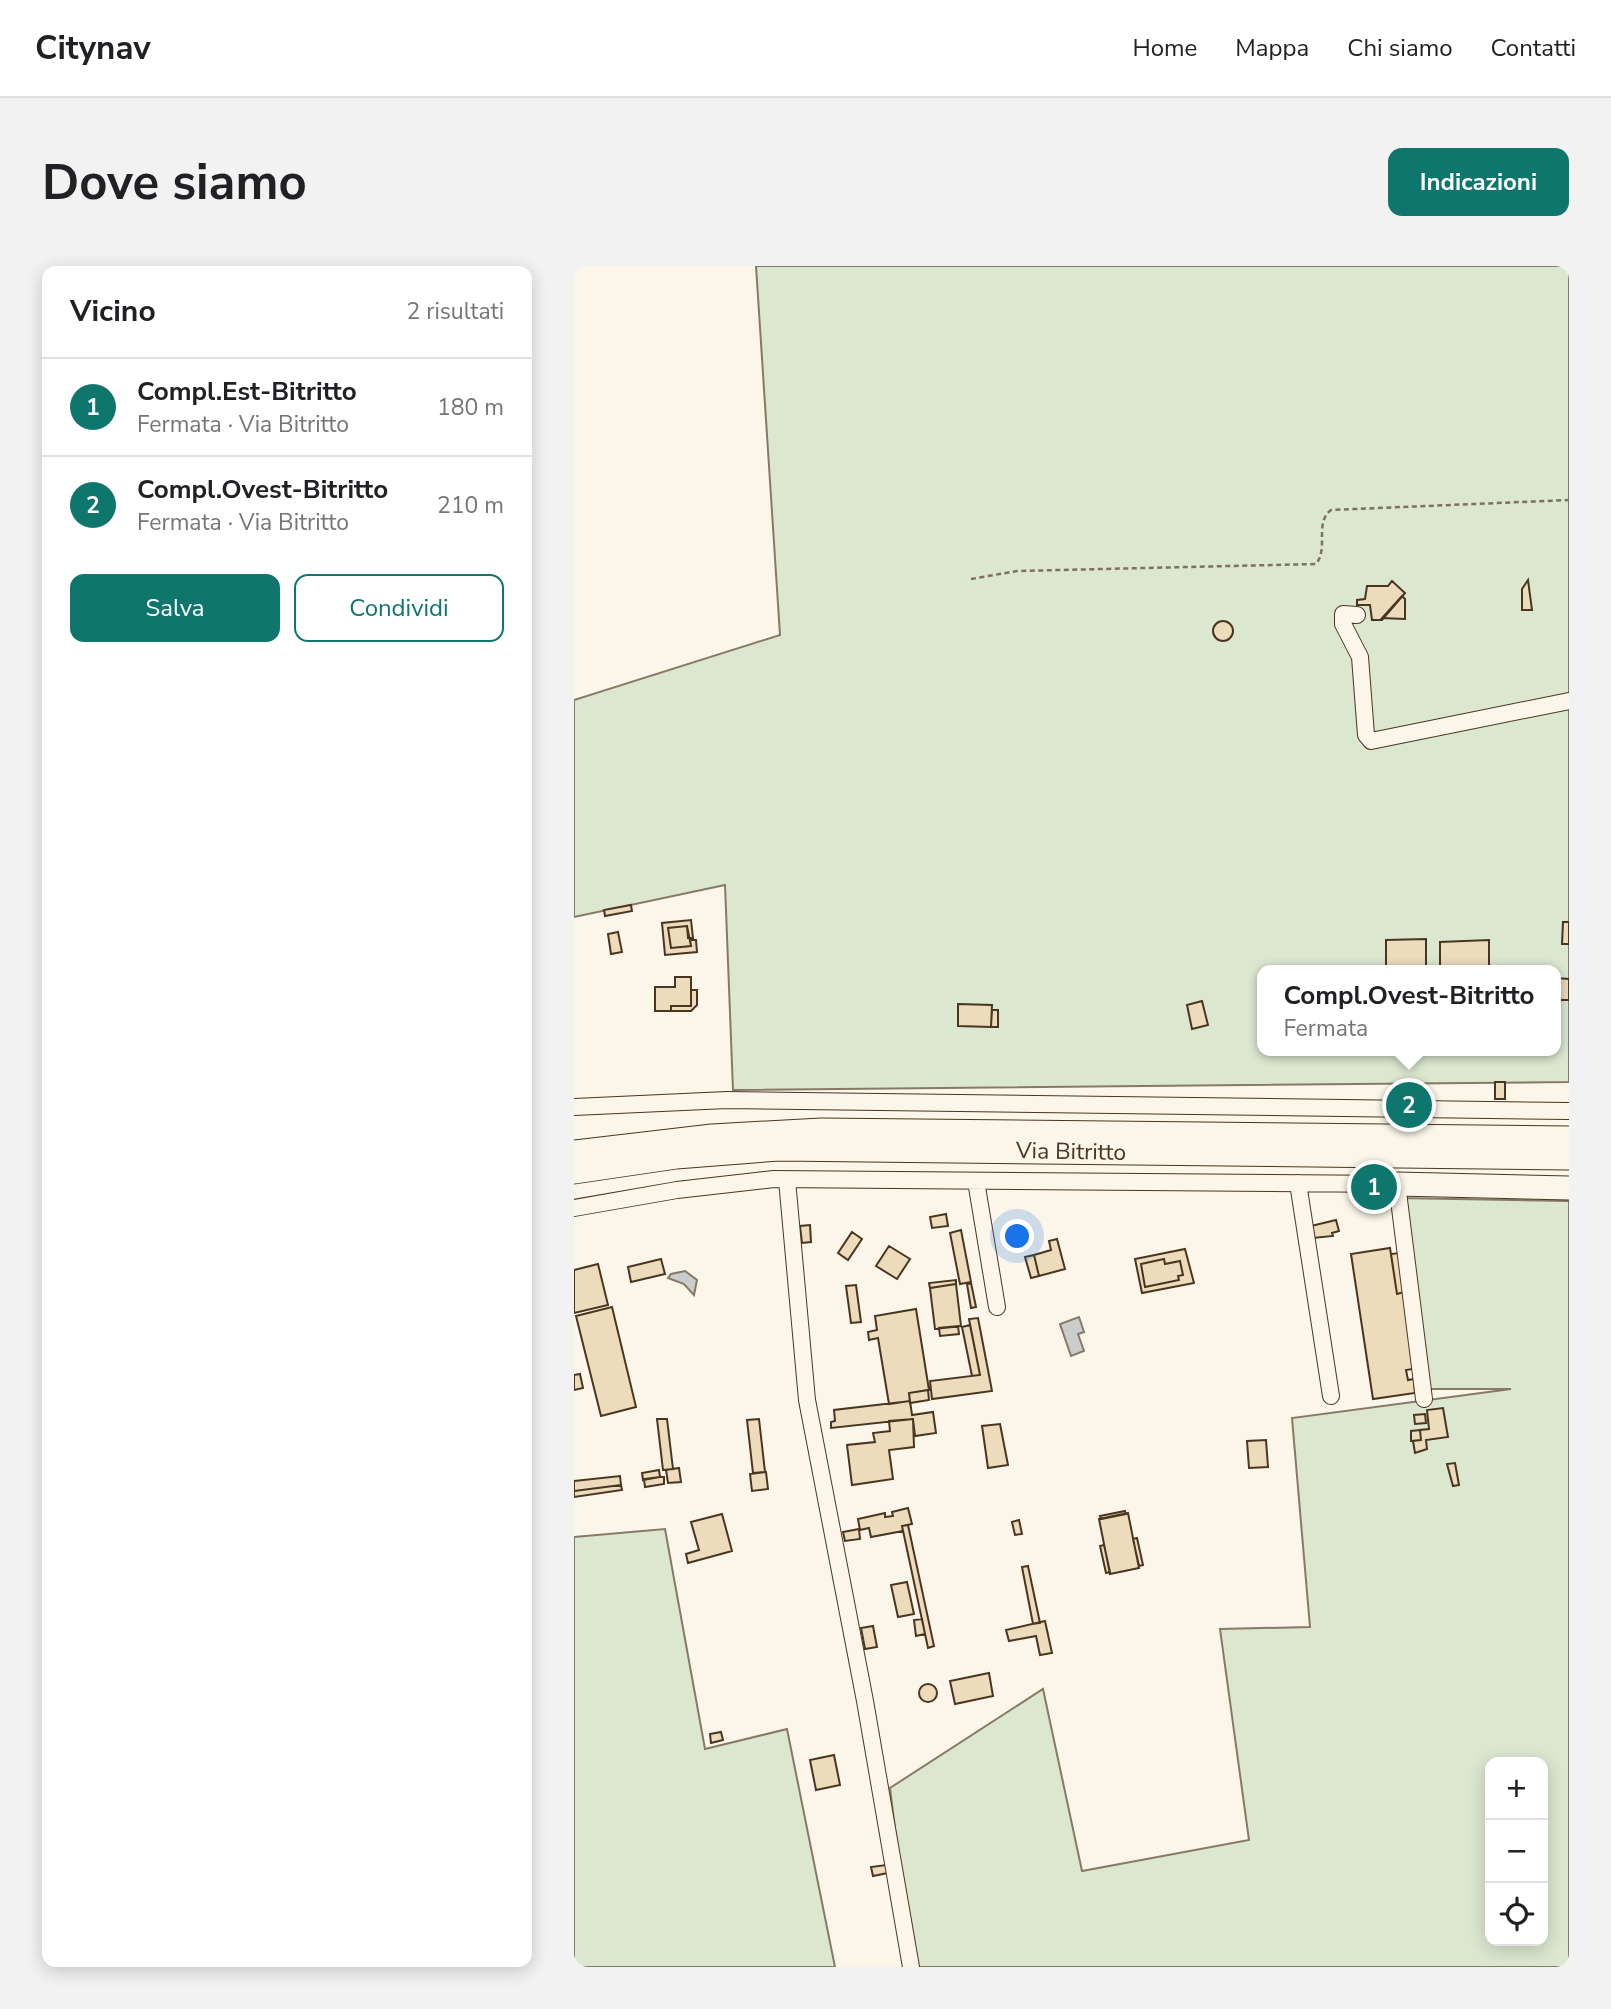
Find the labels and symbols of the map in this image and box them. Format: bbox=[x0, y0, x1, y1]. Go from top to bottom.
pin: 2 bbox=[1386, 1079, 1432, 1131]
street label: Via Bitritto bbox=[1015, 1135, 1126, 1168]
pin: 1 bbox=[1351, 1161, 1397, 1213]
your location bbox=[1000, 1219, 1034, 1253]

